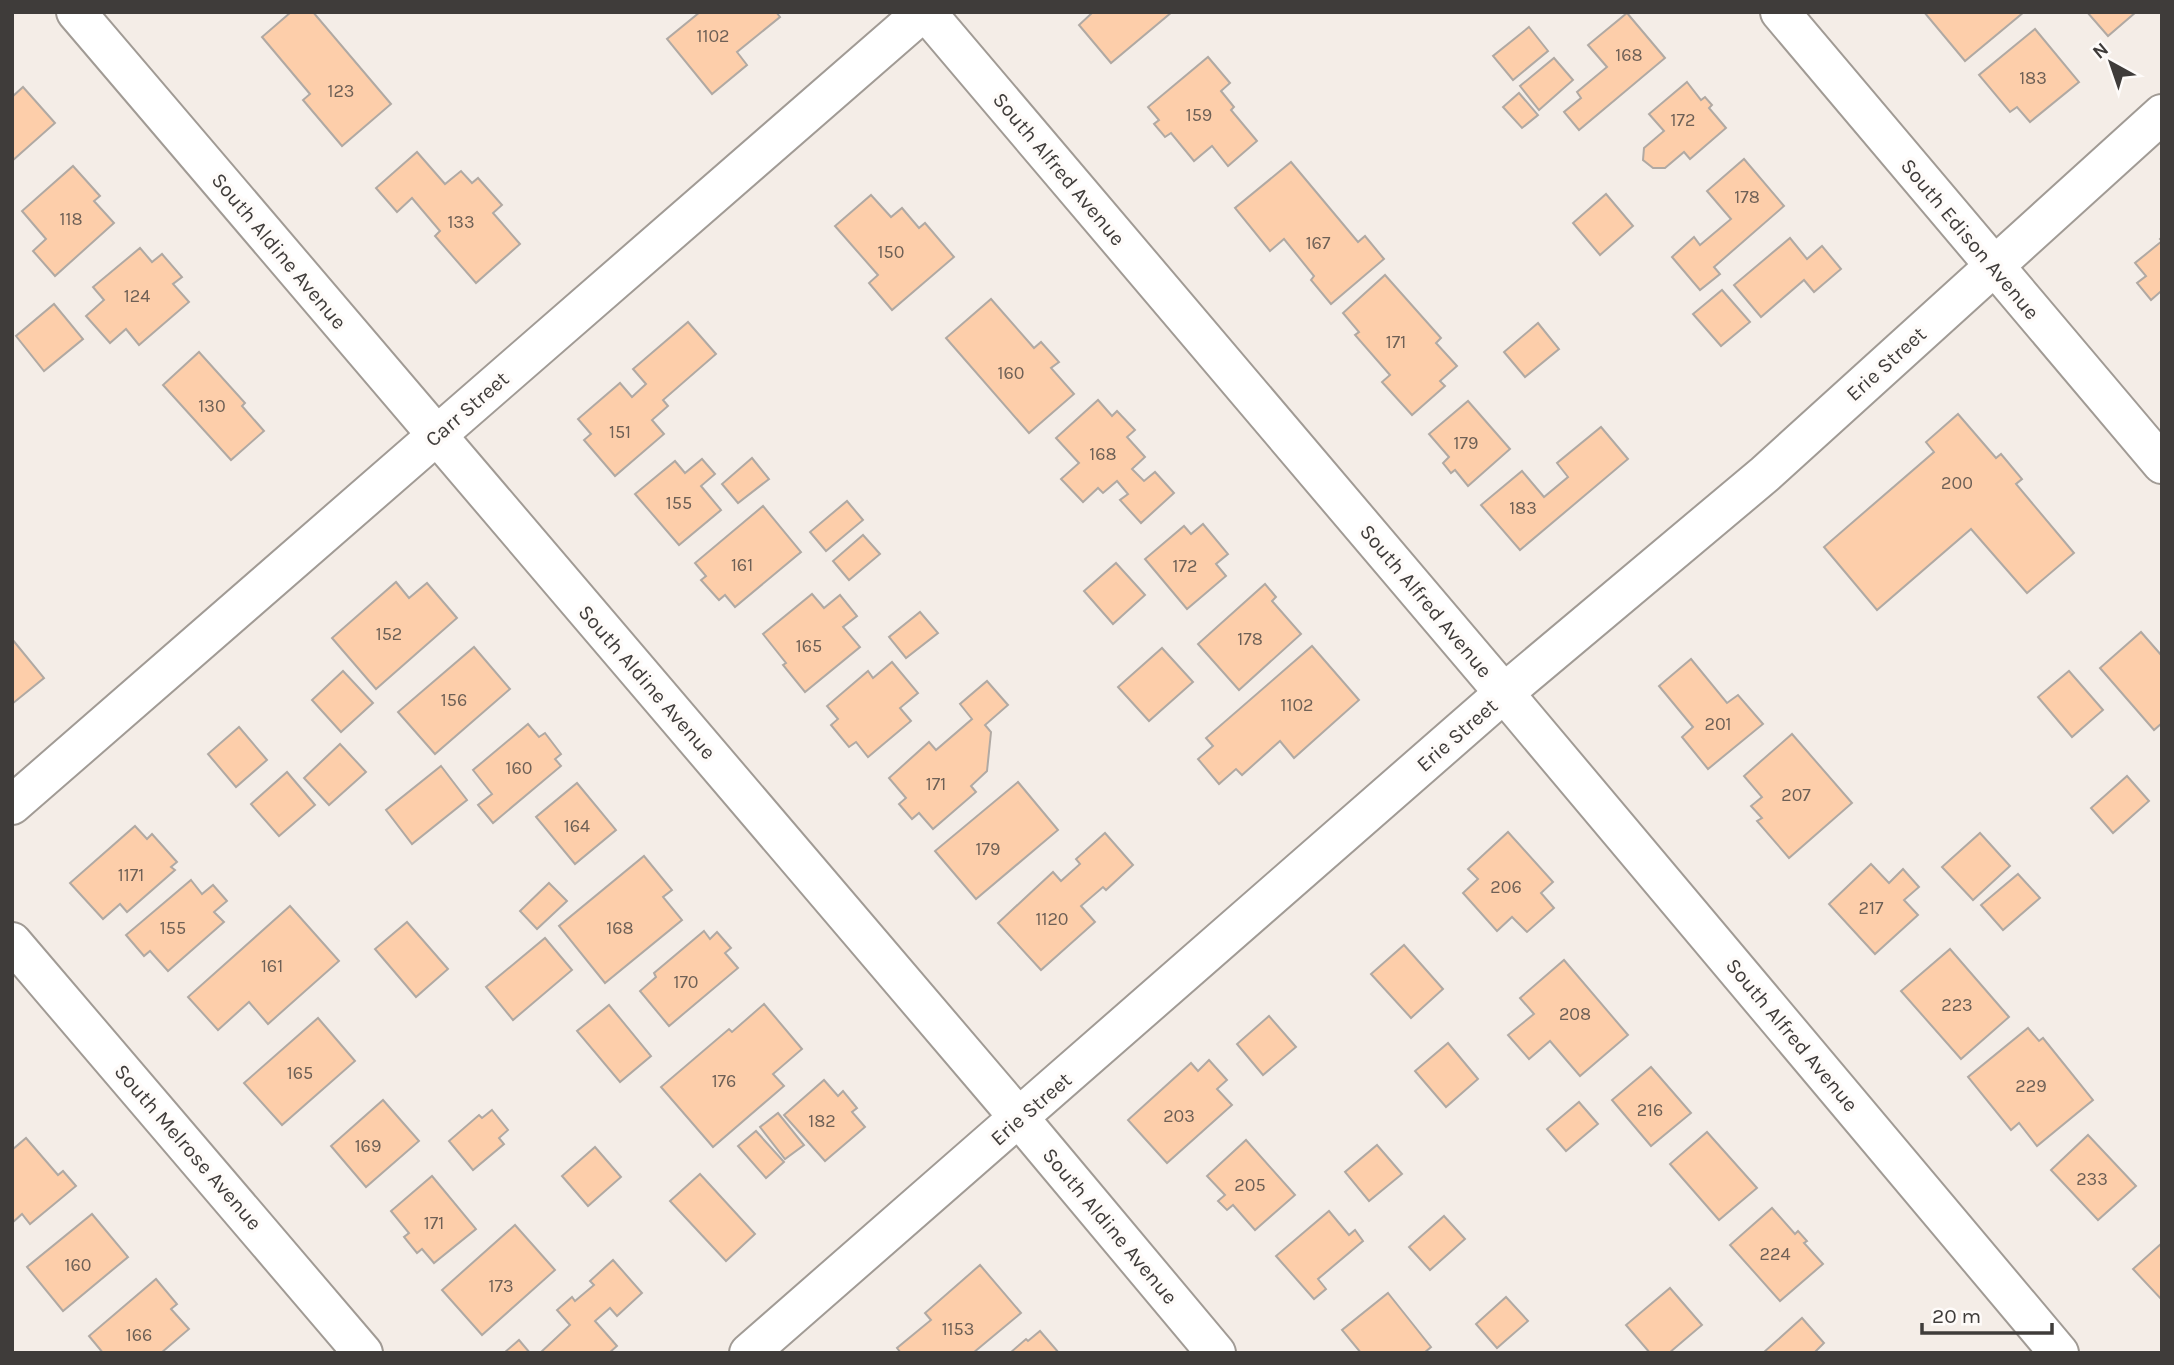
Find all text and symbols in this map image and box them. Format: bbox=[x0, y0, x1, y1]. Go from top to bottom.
house number: 1102 bbox=[696, 25, 730, 47]
north arrow bbox=[2076, 28, 2146, 98]
text: N bbox=[2088, 38, 2113, 64]
house number: 168 bbox=[1615, 44, 1643, 66]
house number: 183 bbox=[2019, 67, 2047, 89]
house number: 123 bbox=[327, 80, 355, 102]
street label: South Alfred Avenue bbox=[988, 88, 1130, 250]
house number: 159 bbox=[1186, 104, 1212, 126]
house number: 172 bbox=[1671, 109, 1695, 131]
street label: South Edison Avenue bbox=[1896, 154, 2044, 324]
street label: South Aldine Avenue bbox=[207, 168, 351, 334]
house number: 178 bbox=[1734, 186, 1760, 208]
house number: 118 bbox=[60, 208, 82, 230]
house number: 133 bbox=[447, 211, 475, 233]
house number: 167 bbox=[1306, 232, 1331, 254]
house number: 150 bbox=[878, 241, 904, 263]
house number: 124 bbox=[124, 285, 150, 307]
street label: Erie Street bbox=[1841, 322, 1931, 406]
house number: 171 bbox=[1386, 331, 1406, 353]
house number: 160 bbox=[998, 362, 1024, 384]
street label: Carr Street bbox=[421, 366, 514, 452]
house number: 130 bbox=[198, 395, 226, 417]
house number: 151 bbox=[609, 421, 631, 443]
house number: 179 bbox=[1454, 432, 1478, 454]
house number: 168 bbox=[1089, 443, 1117, 465]
house number: 200 bbox=[1941, 472, 1973, 494]
house number: 155 bbox=[666, 492, 692, 514]
house number: 183 bbox=[1509, 497, 1537, 519]
street label: South Alfred Avenue bbox=[1355, 520, 1497, 682]
house number: 161 bbox=[731, 554, 753, 576]
house number: 172 bbox=[1173, 555, 1197, 577]
street label: South Aldine Avenue bbox=[573, 600, 721, 764]
house number: 152 bbox=[376, 623, 402, 645]
house number: 178 bbox=[1237, 628, 1263, 650]
house number: 165 bbox=[796, 635, 822, 657]
house number: 156 bbox=[441, 689, 467, 711]
street label: Erie Street bbox=[1412, 693, 1502, 777]
house number: 1102 bbox=[1280, 694, 1314, 716]
house number: 201 bbox=[1704, 713, 1732, 735]
house number: 160 bbox=[506, 757, 532, 779]
house number: 171 bbox=[926, 773, 946, 795]
house number: 207 bbox=[1781, 784, 1811, 806]
house number: 164 bbox=[564, 815, 590, 837]
house number: 179 bbox=[976, 838, 1000, 860]
house number: 1171 bbox=[118, 864, 144, 886]
house number: 206 bbox=[1490, 876, 1522, 898]
house number: 217 bbox=[1859, 897, 1884, 919]
house number: 1120 bbox=[1035, 908, 1069, 930]
house number: 155 bbox=[160, 917, 186, 939]
house number: 168 bbox=[606, 917, 634, 939]
street label: South Alfred Avenue bbox=[1721, 954, 1863, 1116]
house number: 161 bbox=[261, 955, 283, 977]
house number: 170 bbox=[673, 971, 699, 993]
house number: 223 bbox=[1941, 994, 1973, 1016]
house number: 208 bbox=[1559, 1003, 1591, 1025]
street label: South Melrose Avenue bbox=[109, 1059, 267, 1235]
house number: 165 bbox=[287, 1062, 313, 1084]
street label: Erie Street bbox=[986, 1067, 1076, 1151]
house number: 176 bbox=[712, 1070, 736, 1092]
house number: 229 bbox=[2015, 1075, 2047, 1097]
house number: 216 bbox=[1637, 1099, 1663, 1121]
house number: 203 bbox=[1163, 1105, 1195, 1127]
house number: 182 bbox=[808, 1110, 836, 1132]
house number: 169 bbox=[355, 1135, 381, 1157]
street label: South Aldine Avenue bbox=[1038, 1143, 1182, 1309]
house number: 233 bbox=[2076, 1168, 2108, 1190]
house number: 205 bbox=[1234, 1174, 1266, 1196]
house number: 171 bbox=[424, 1212, 444, 1234]
house number: 224 bbox=[1760, 1243, 1790, 1265]
house number: 160 bbox=[65, 1254, 91, 1276]
house number: 173 bbox=[488, 1275, 514, 1297]
scale bar bbox=[1922, 1292, 2052, 1336]
text: 20 m bbox=[1932, 1304, 1981, 1328]
house number: 1153 bbox=[942, 1318, 974, 1340]
house number: 166 bbox=[126, 1324, 152, 1346]

